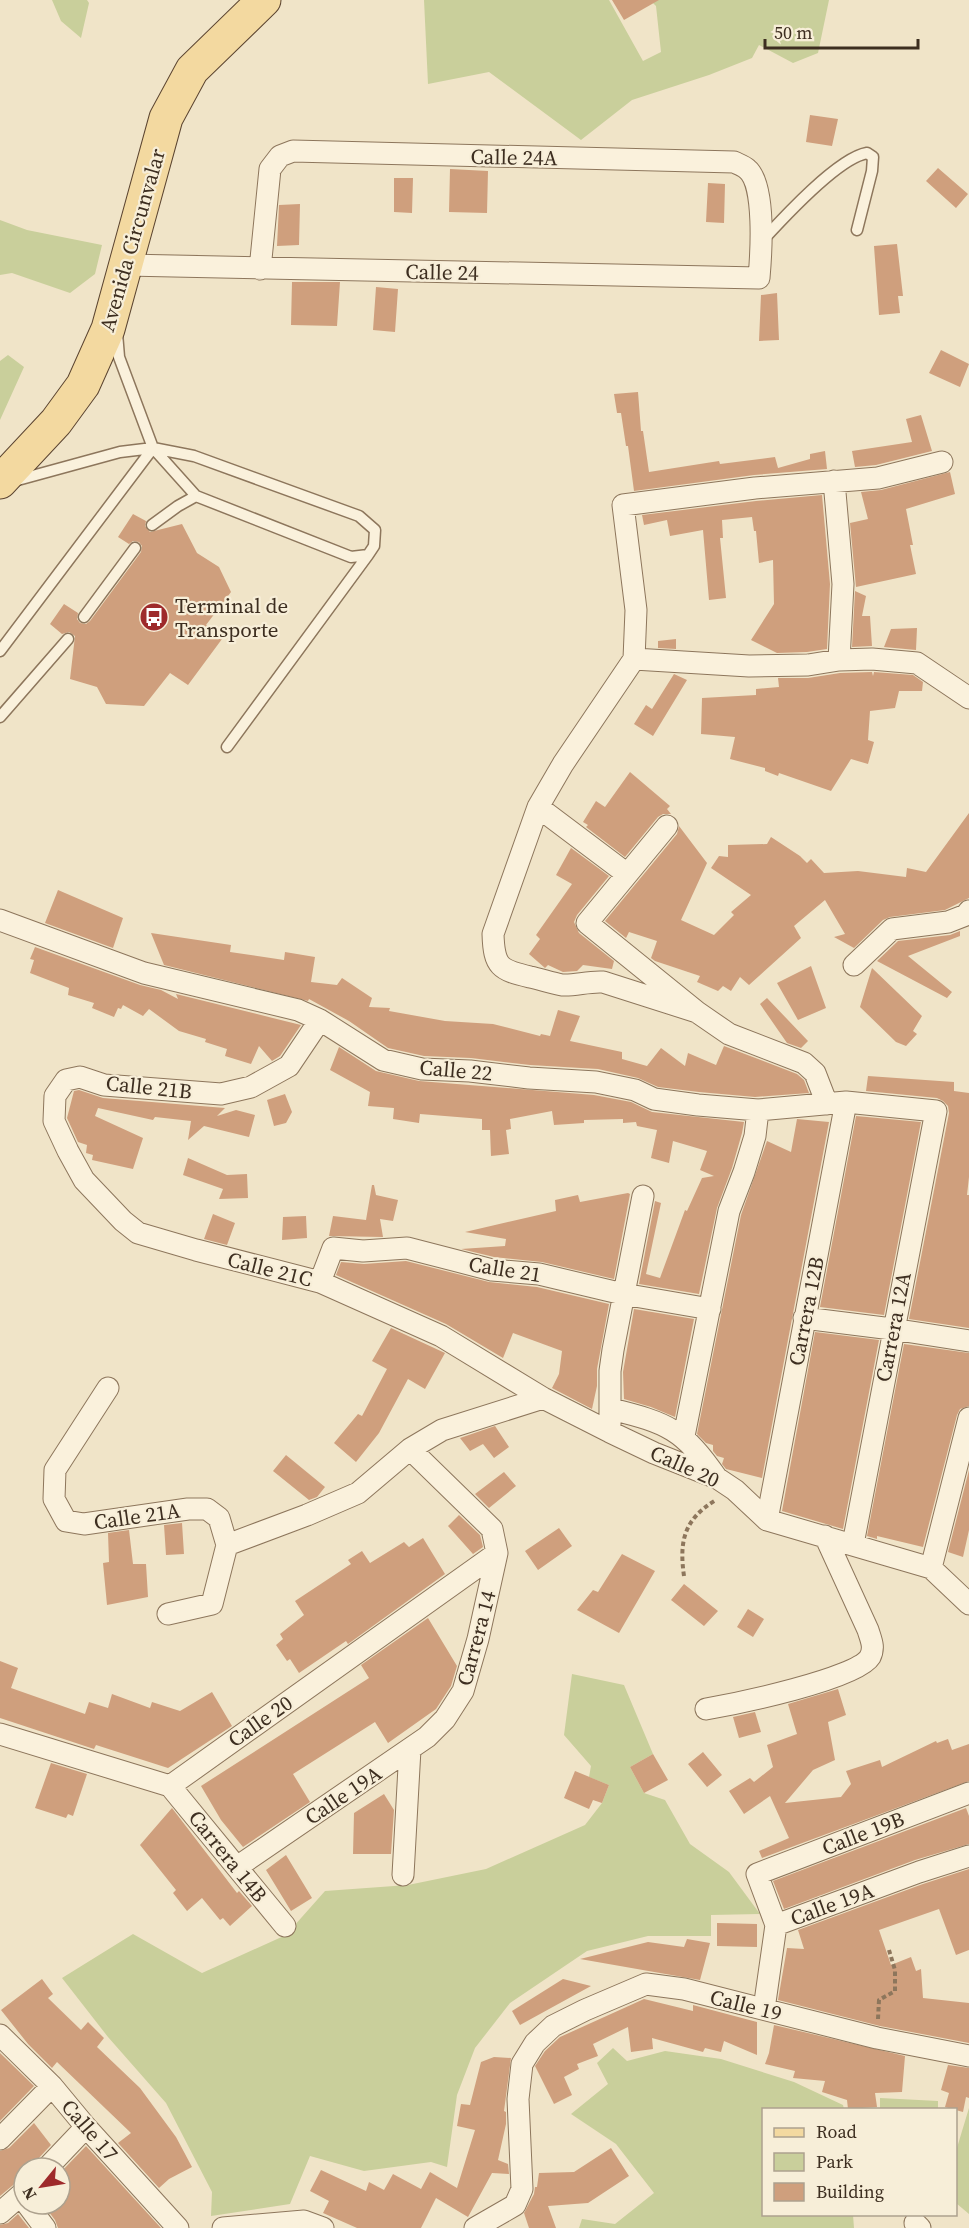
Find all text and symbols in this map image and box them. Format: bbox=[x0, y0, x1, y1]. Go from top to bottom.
scale bar bbox=[765, 12, 918, 50]
text: 50 m bbox=[774, 20, 812, 45]
street label: Calle 24A bbox=[470, 142, 558, 172]
street label: Avenida Circunvalar bbox=[92, 145, 172, 335]
street label: Calle 24 bbox=[405, 257, 479, 287]
place label: Terminal de Transporte bbox=[175, 591, 288, 644]
bus stop icon: Terminal de Transporte bbox=[138, 601, 170, 633]
street label: Calle 22 bbox=[418, 1052, 494, 1088]
street label: Calle 21B bbox=[105, 1068, 193, 1106]
street label: Calle 21C bbox=[225, 1244, 315, 1294]
street label: Calle 21 bbox=[467, 1249, 543, 1289]
street label: Carrera 12B bbox=[781, 1254, 831, 1368]
street label: Carrera 12A bbox=[868, 1270, 918, 1384]
street label: Calle 20 bbox=[646, 1438, 724, 1494]
street label: Calle 21A bbox=[92, 1496, 182, 1536]
street label: Carrera 14 bbox=[449, 1587, 503, 1689]
street label: Calle 20 bbox=[222, 1688, 298, 1754]
street label: Calle 19A bbox=[299, 1759, 387, 1831]
street label: Carrera 14B bbox=[182, 1804, 274, 1908]
street label: Calle 19B bbox=[818, 1804, 908, 1862]
street label: Calle 19A bbox=[786, 1875, 878, 1933]
street label: Calle 19 bbox=[707, 1982, 785, 2028]
street label: Calle 17 bbox=[55, 2093, 125, 2167]
legend bbox=[762, 2108, 957, 2216]
text: Road bbox=[816, 2119, 857, 2144]
text: Park bbox=[816, 2149, 853, 2174]
north arrow bbox=[12, 2156, 72, 2216]
text: Building bbox=[816, 2179, 884, 2204]
text: N bbox=[16, 2183, 41, 2204]

